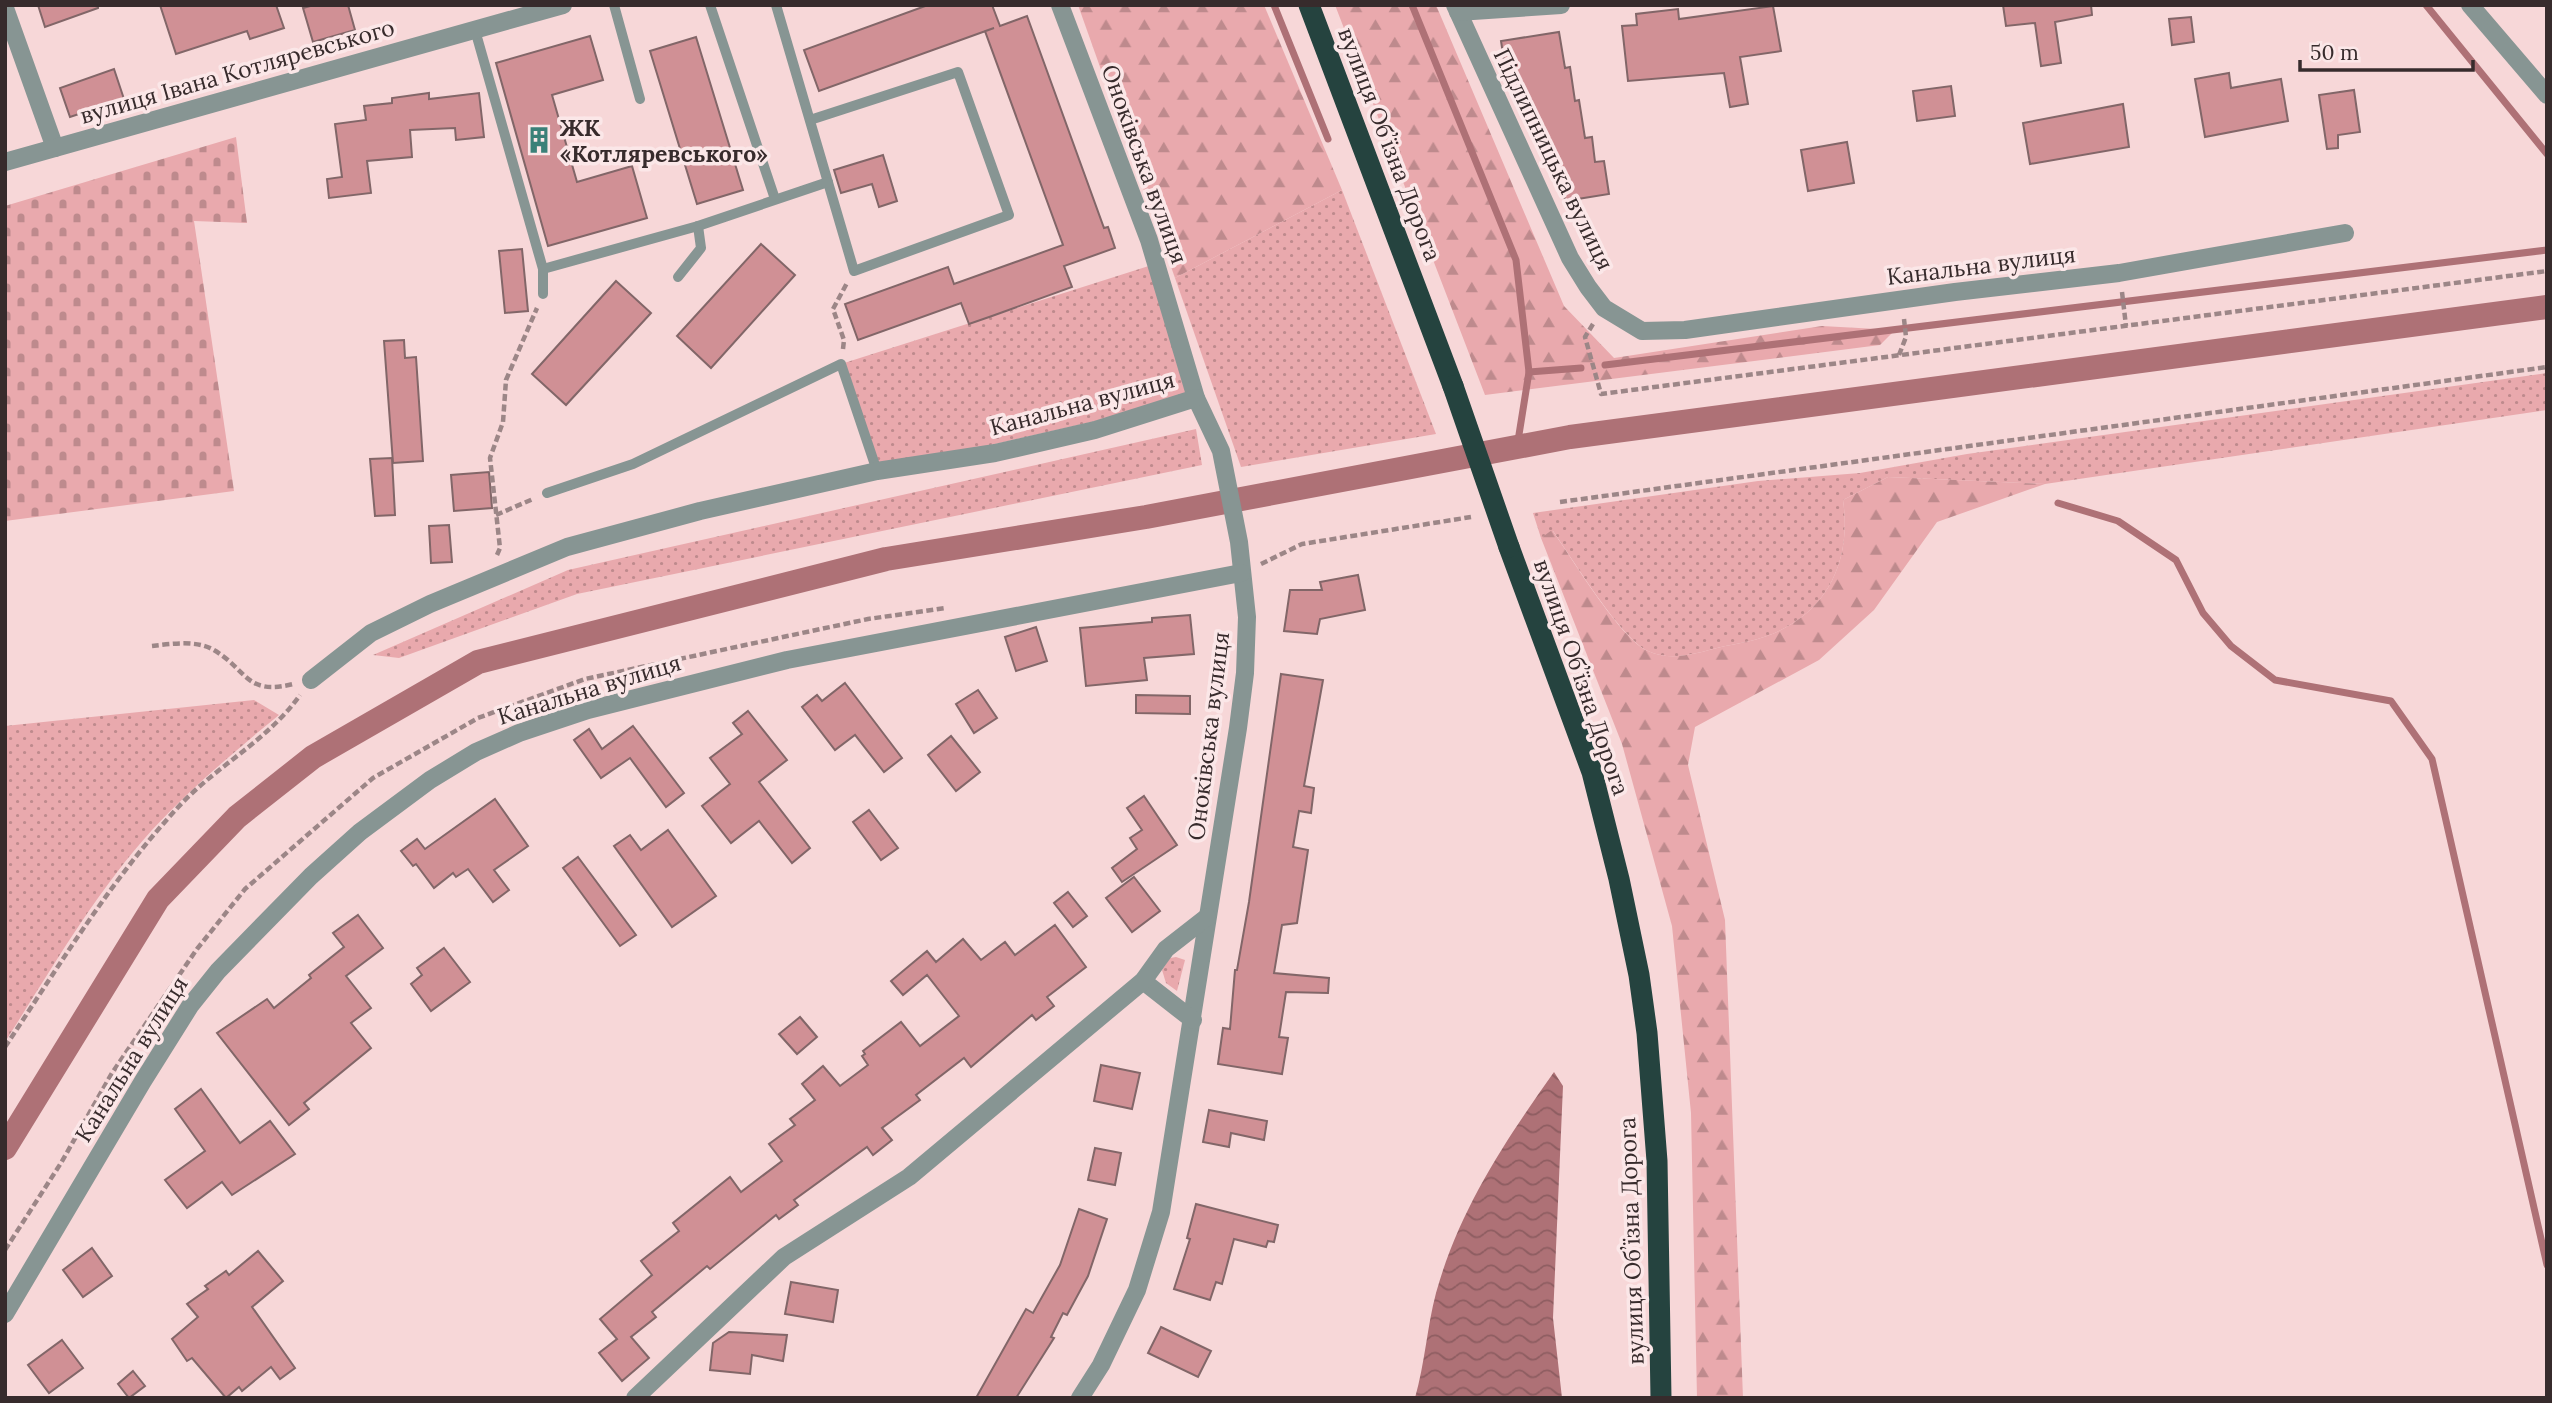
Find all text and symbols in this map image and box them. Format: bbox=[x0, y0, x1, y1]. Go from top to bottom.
street label: вулиця Івана Котляревського bbox=[76, 12, 398, 130]
street label: вулиця Обʼїзна Дорога bbox=[1332, 23, 1448, 265]
scale bar bbox=[2300, 28, 2473, 72]
text: 50 m bbox=[2310, 39, 2359, 66]
street label: Підлипницька вулиця bbox=[1488, 43, 1620, 275]
street label: Оноківська вулиця bbox=[1096, 60, 1194, 268]
place label: ЖК «Котляревського» bbox=[560, 113, 768, 168]
building icon: ЖК «Котляревського» bbox=[524, 125, 554, 155]
street label: Канальна вулиця bbox=[1885, 239, 2077, 291]
street label: Канальна вулиця bbox=[986, 364, 1178, 442]
street label: вулиця Обʼїзна Дорога bbox=[1528, 555, 1636, 799]
street label: Оноківська вулиця bbox=[1181, 630, 1235, 842]
street label: Канальна вулиця bbox=[494, 647, 684, 731]
street label: Канальна вулиця bbox=[68, 971, 194, 1147]
street label: вулиця Обʼїзна Дорога bbox=[1612, 1117, 1650, 1365]

